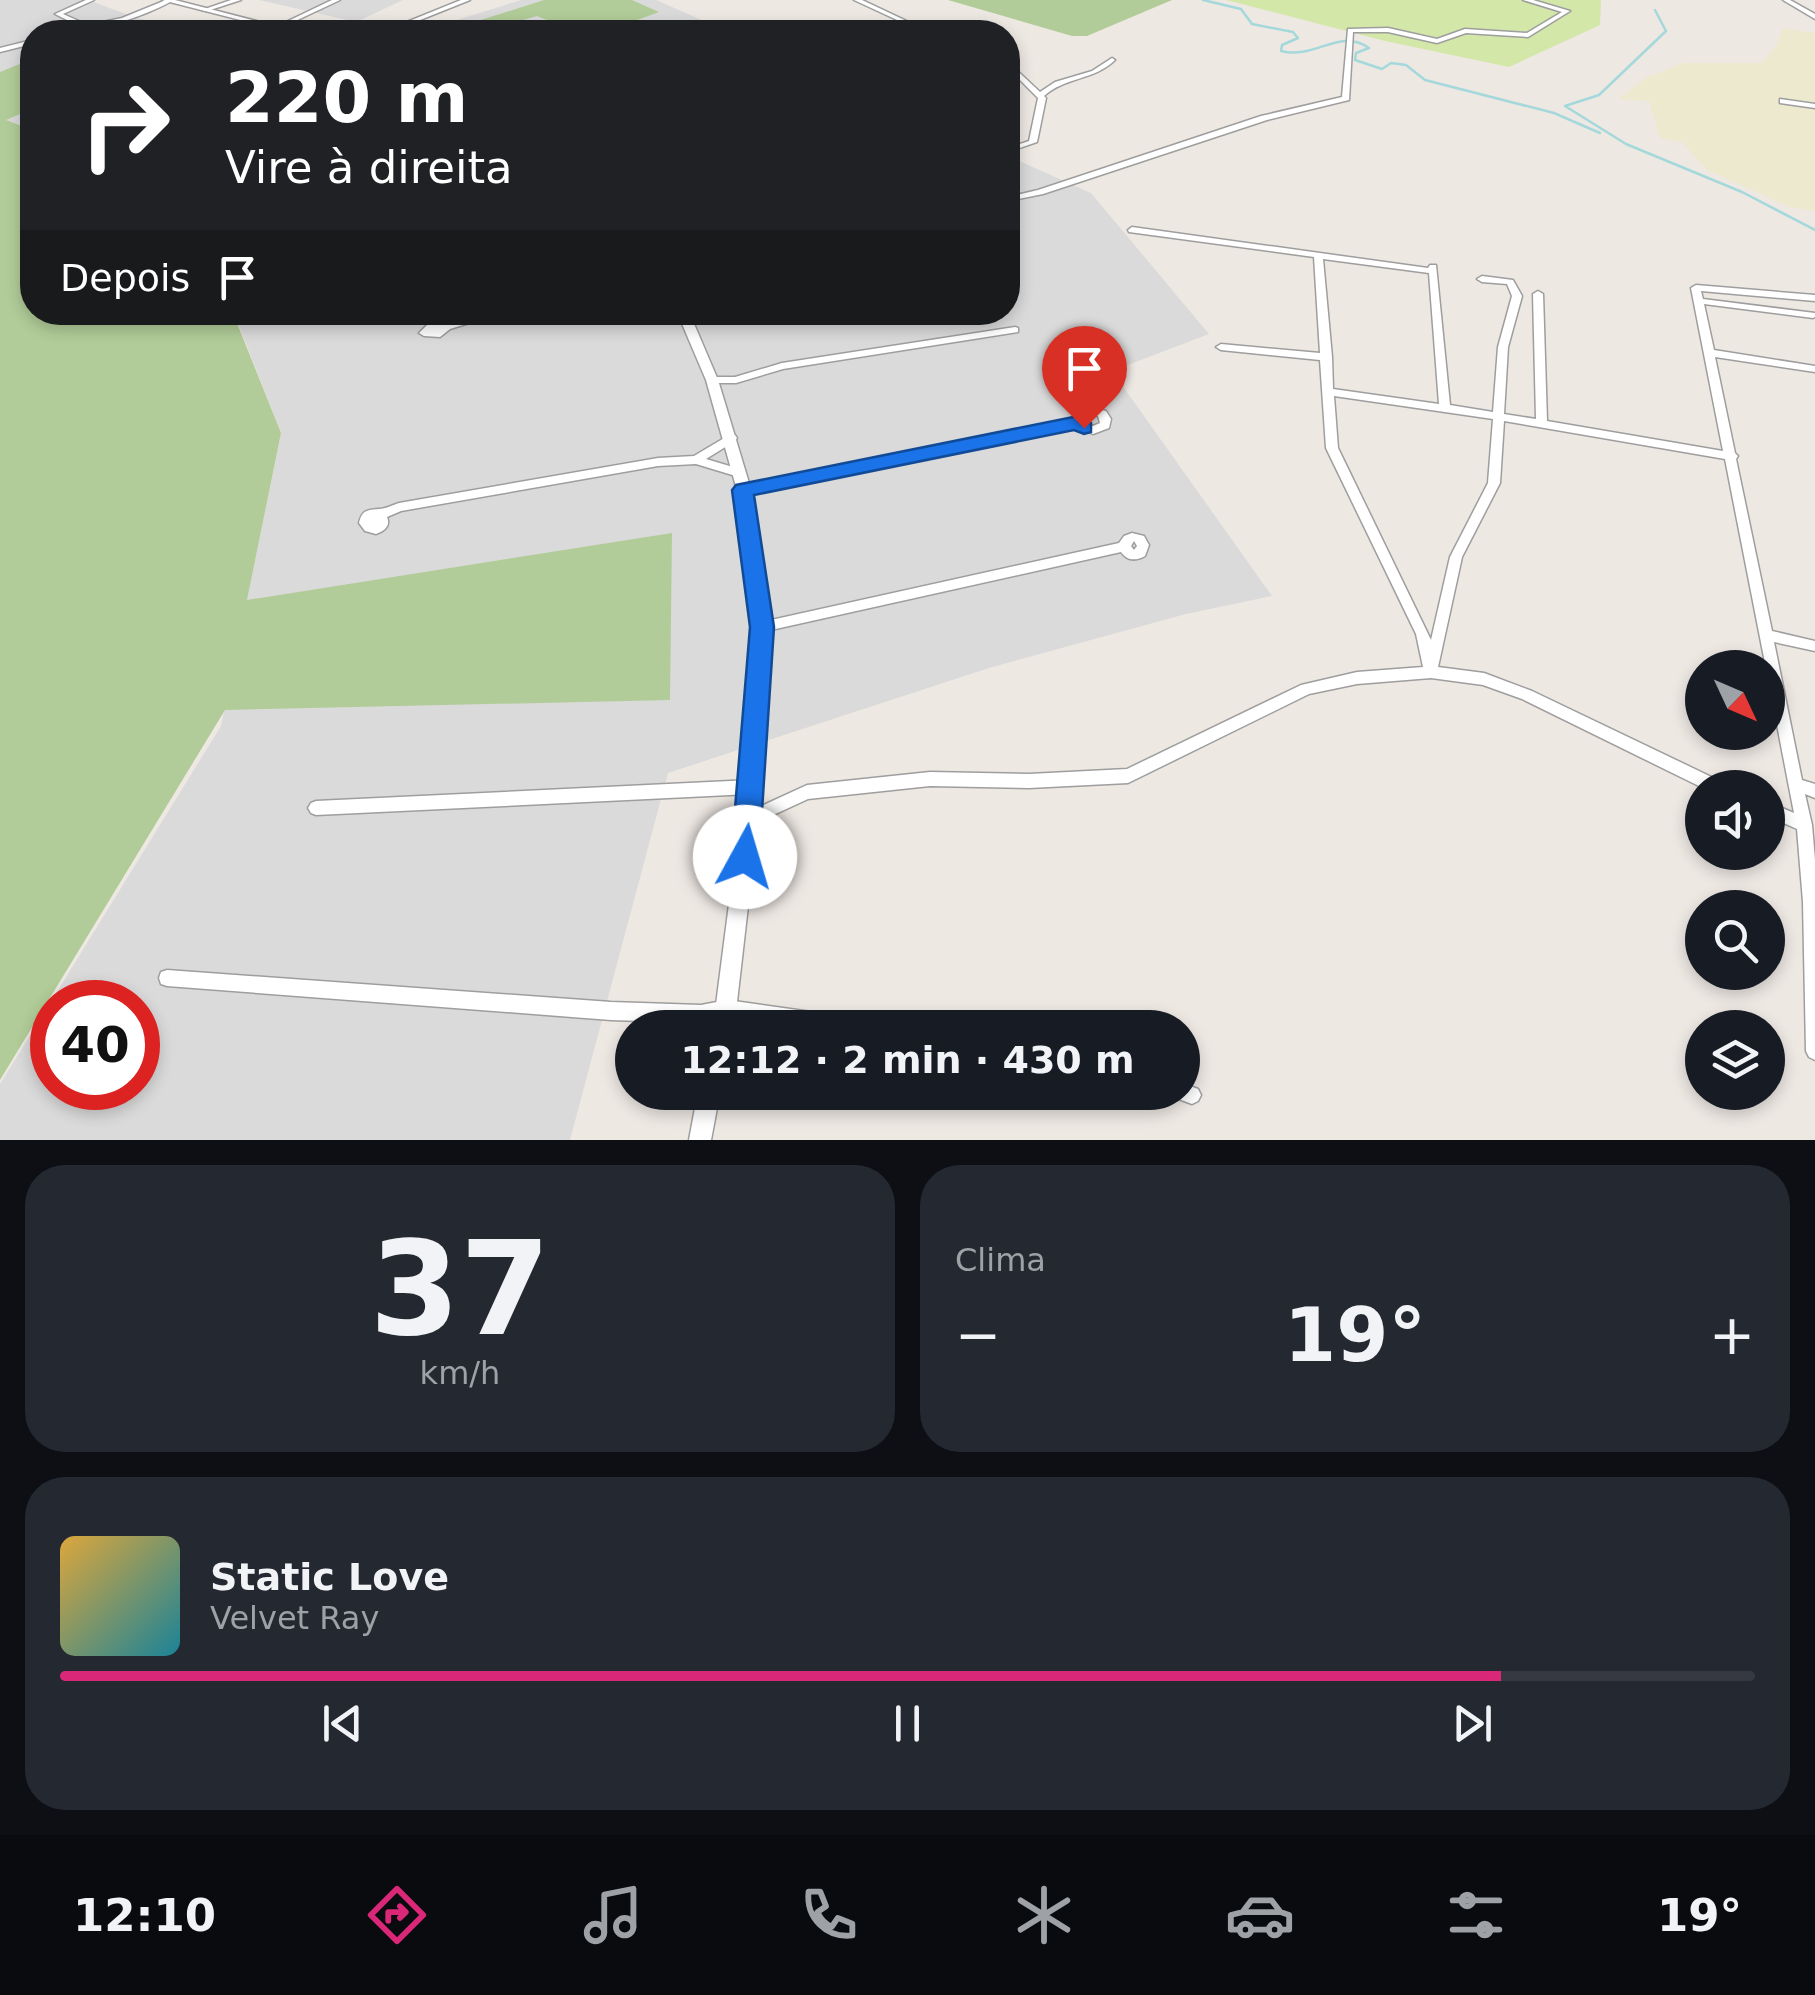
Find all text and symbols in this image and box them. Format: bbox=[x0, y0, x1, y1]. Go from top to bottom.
text: 220 m bbox=[225, 57, 468, 139]
icon: right bbox=[60, 60, 190, 190]
text: Vire à direita bbox=[225, 141, 513, 194]
icon: arrive bbox=[210, 250, 265, 305]
text: Depois bbox=[60, 256, 190, 300]
pin bbox=[1042, 326, 1127, 429]
icon: arrive bbox=[1057, 341, 1112, 396]
north arrow bbox=[1685, 650, 1785, 750]
map controls bbox=[1685, 650, 1785, 1110]
button: sound bbox=[1685, 770, 1785, 870]
position arrow bbox=[693, 805, 797, 909]
button: search bbox=[1685, 890, 1785, 990]
speed limit sign: 40 bbox=[30, 980, 160, 1110]
button: layers bbox=[1685, 1010, 1785, 1110]
text: 12:12 · 2 min · 430 m bbox=[680, 1038, 1135, 1082]
text: 37 bbox=[370, 1213, 550, 1365]
text: Clima bbox=[955, 1241, 1046, 1279]
text: 19° bbox=[1284, 1291, 1426, 1379]
text: − bbox=[955, 1303, 1001, 1367]
text: + bbox=[1709, 1303, 1755, 1367]
text: km/h bbox=[420, 1354, 500, 1392]
text: Static Love bbox=[210, 1555, 449, 1599]
text: Velvet Ray bbox=[210, 1599, 379, 1637]
icon: previous bbox=[315, 1696, 370, 1751]
icon: pause bbox=[880, 1696, 935, 1751]
icon: next bbox=[1445, 1696, 1500, 1751]
icon: directions bbox=[362, 1880, 432, 1950]
icon: music bbox=[578, 1880, 648, 1950]
icon: phone bbox=[794, 1880, 864, 1950]
icon: climate bbox=[1009, 1880, 1079, 1950]
icon: car bbox=[1225, 1880, 1295, 1950]
icon: filters bbox=[1441, 1880, 1511, 1950]
text: 12:10 bbox=[73, 1889, 216, 1942]
text: 19° bbox=[1657, 1889, 1742, 1942]

